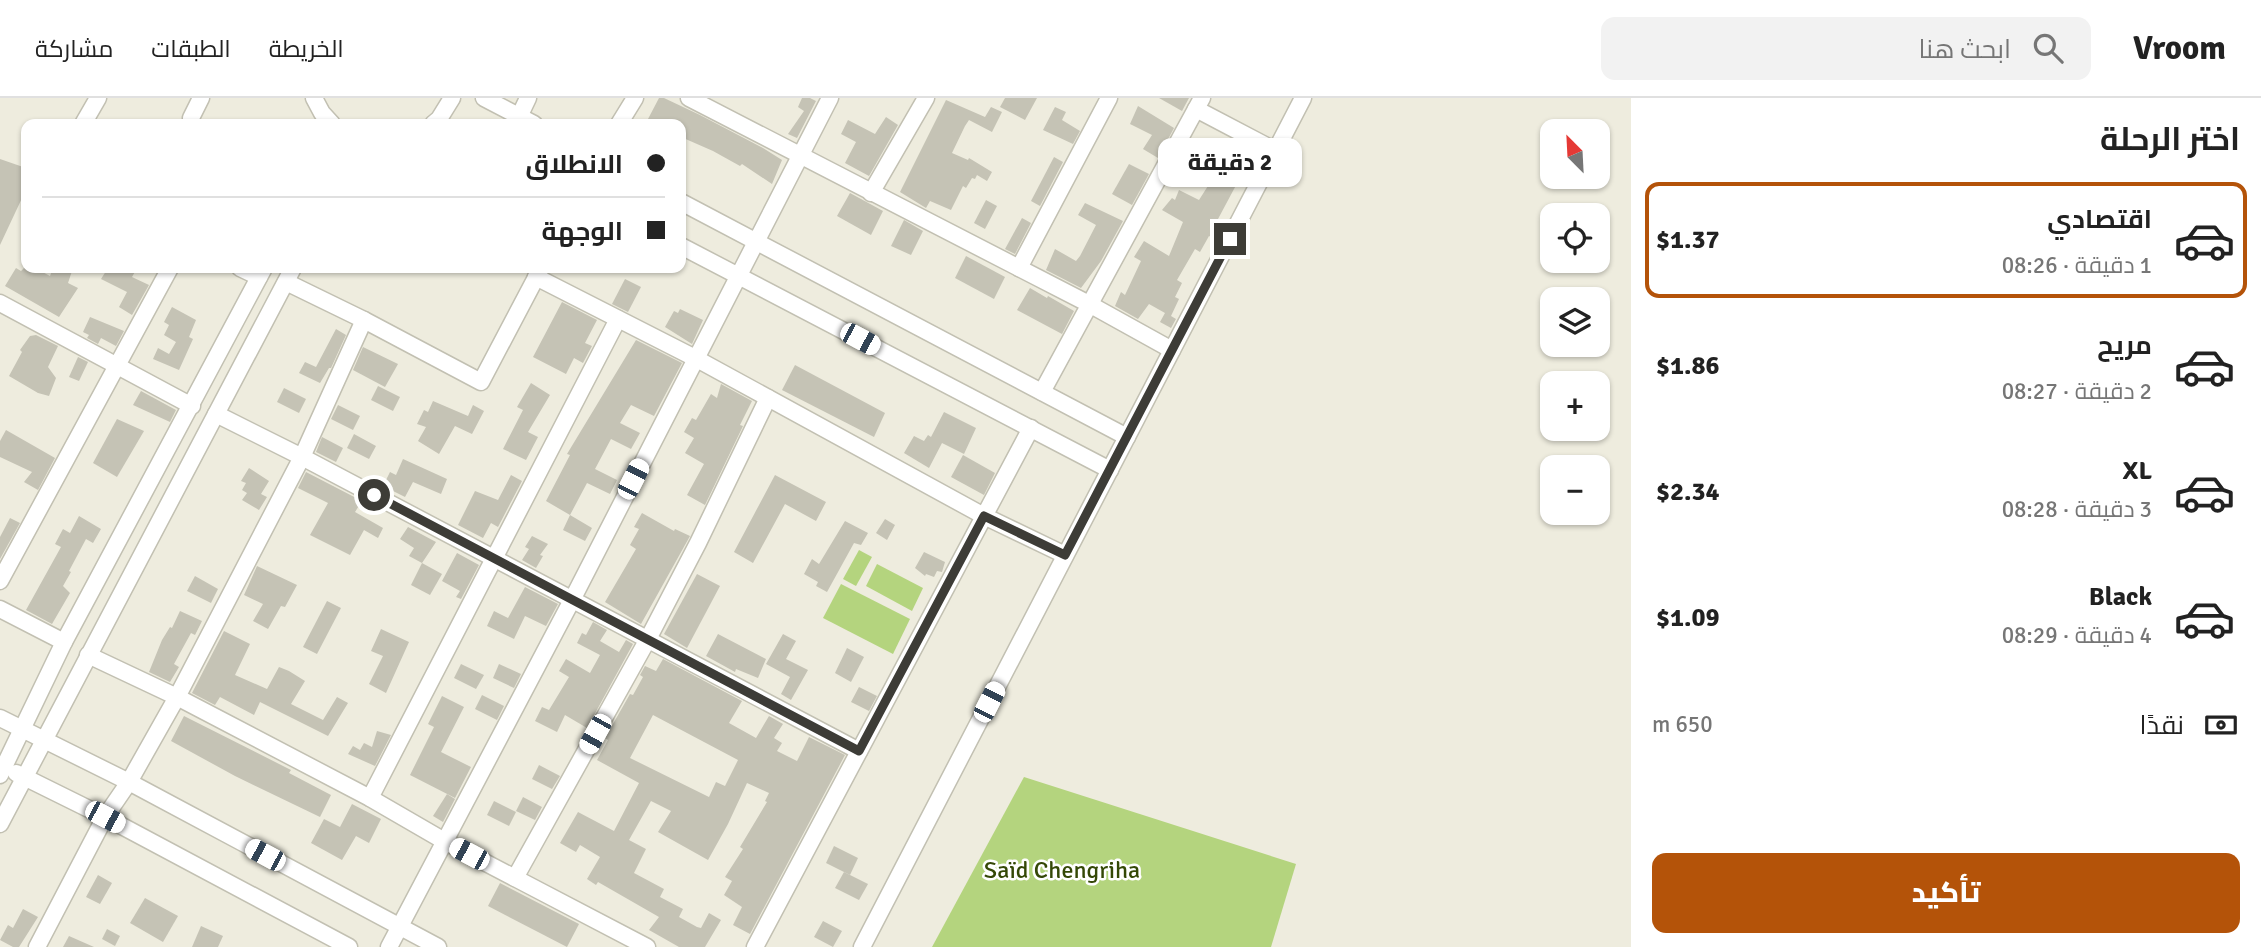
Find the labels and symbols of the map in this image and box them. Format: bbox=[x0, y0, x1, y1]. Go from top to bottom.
north arrow bbox=[1540, 119, 1610, 189]
callout: 2 دقيقة bbox=[1158, 138, 1302, 186]
route end bbox=[1214, 223, 1246, 255]
car bbox=[837, 320, 884, 358]
car bbox=[615, 456, 652, 502]
route start bbox=[358, 479, 390, 511]
car bbox=[971, 679, 1008, 725]
car bbox=[576, 711, 615, 757]
car bbox=[82, 798, 129, 836]
car bbox=[446, 835, 493, 873]
car bbox=[242, 836, 289, 874]
park label: Saïd Chengriha bbox=[984, 855, 1140, 885]

